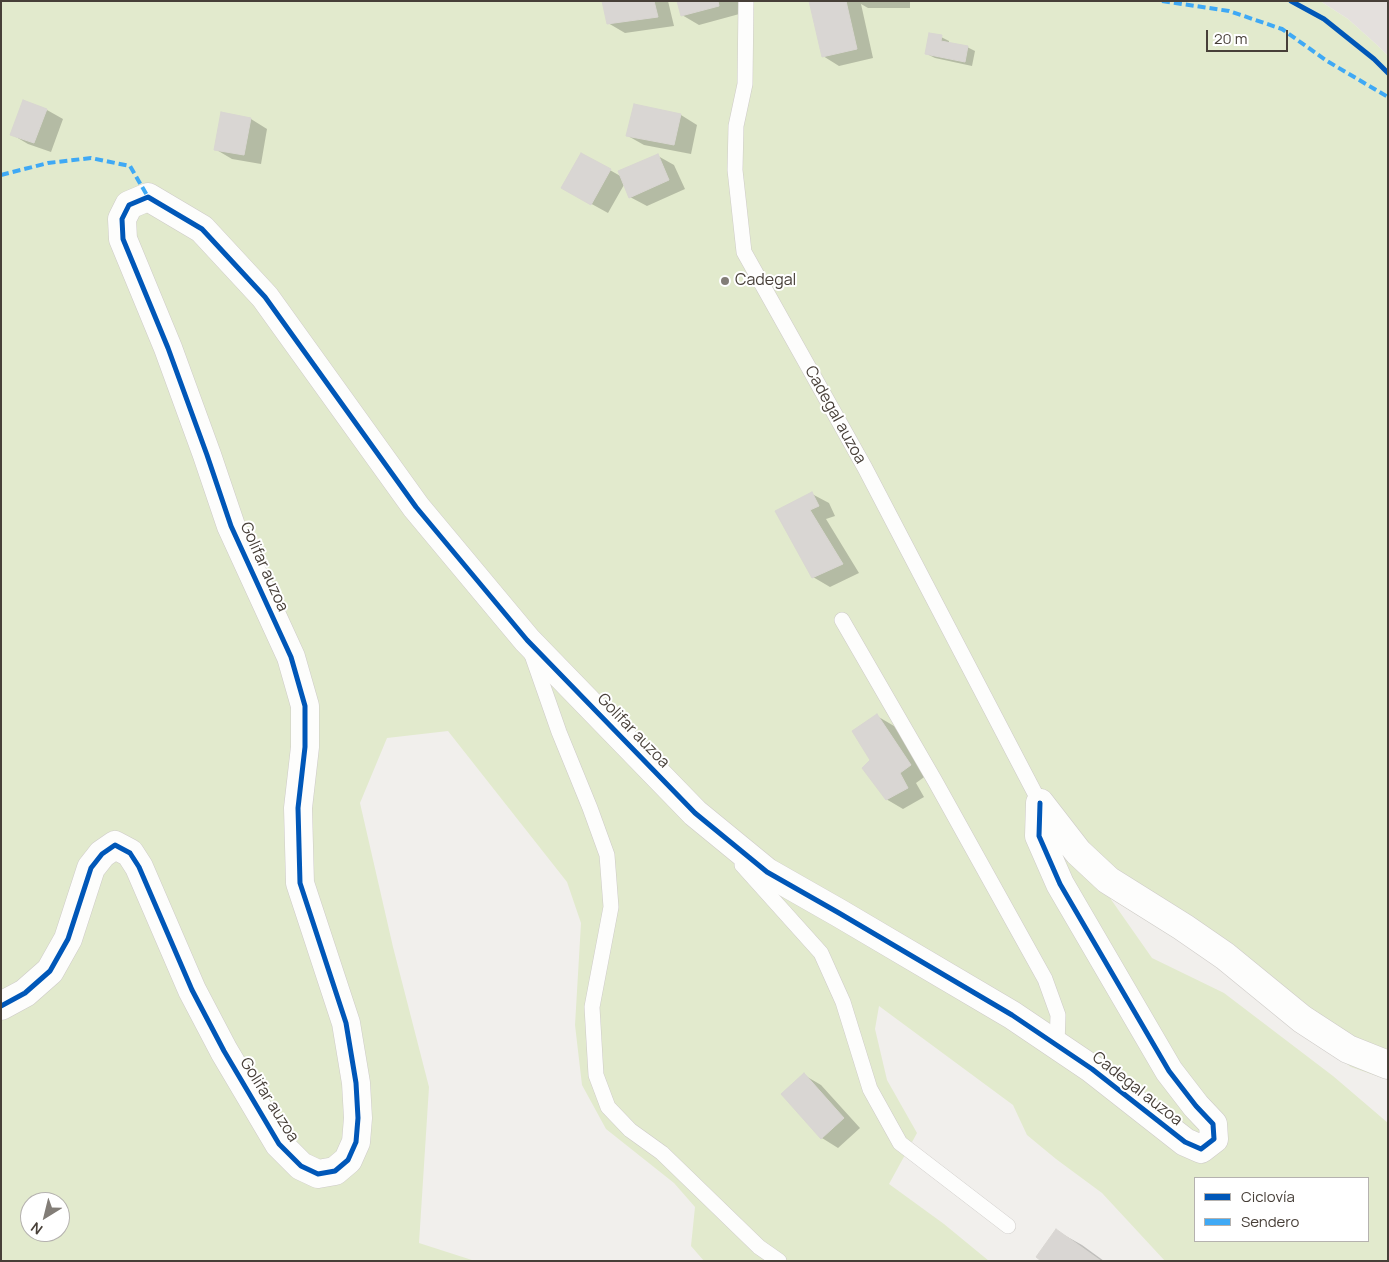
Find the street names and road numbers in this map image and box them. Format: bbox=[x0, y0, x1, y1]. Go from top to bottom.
street label: Cadegal auzoa bbox=[800, 363, 870, 467]
street label: Golifar auzoa bbox=[236, 519, 292, 615]
street label: Golifar auzoa bbox=[593, 690, 673, 772]
street label: Cadegal auzoa bbox=[1088, 1048, 1186, 1130]
street label: Golifar auzoa bbox=[235, 1054, 303, 1146]

